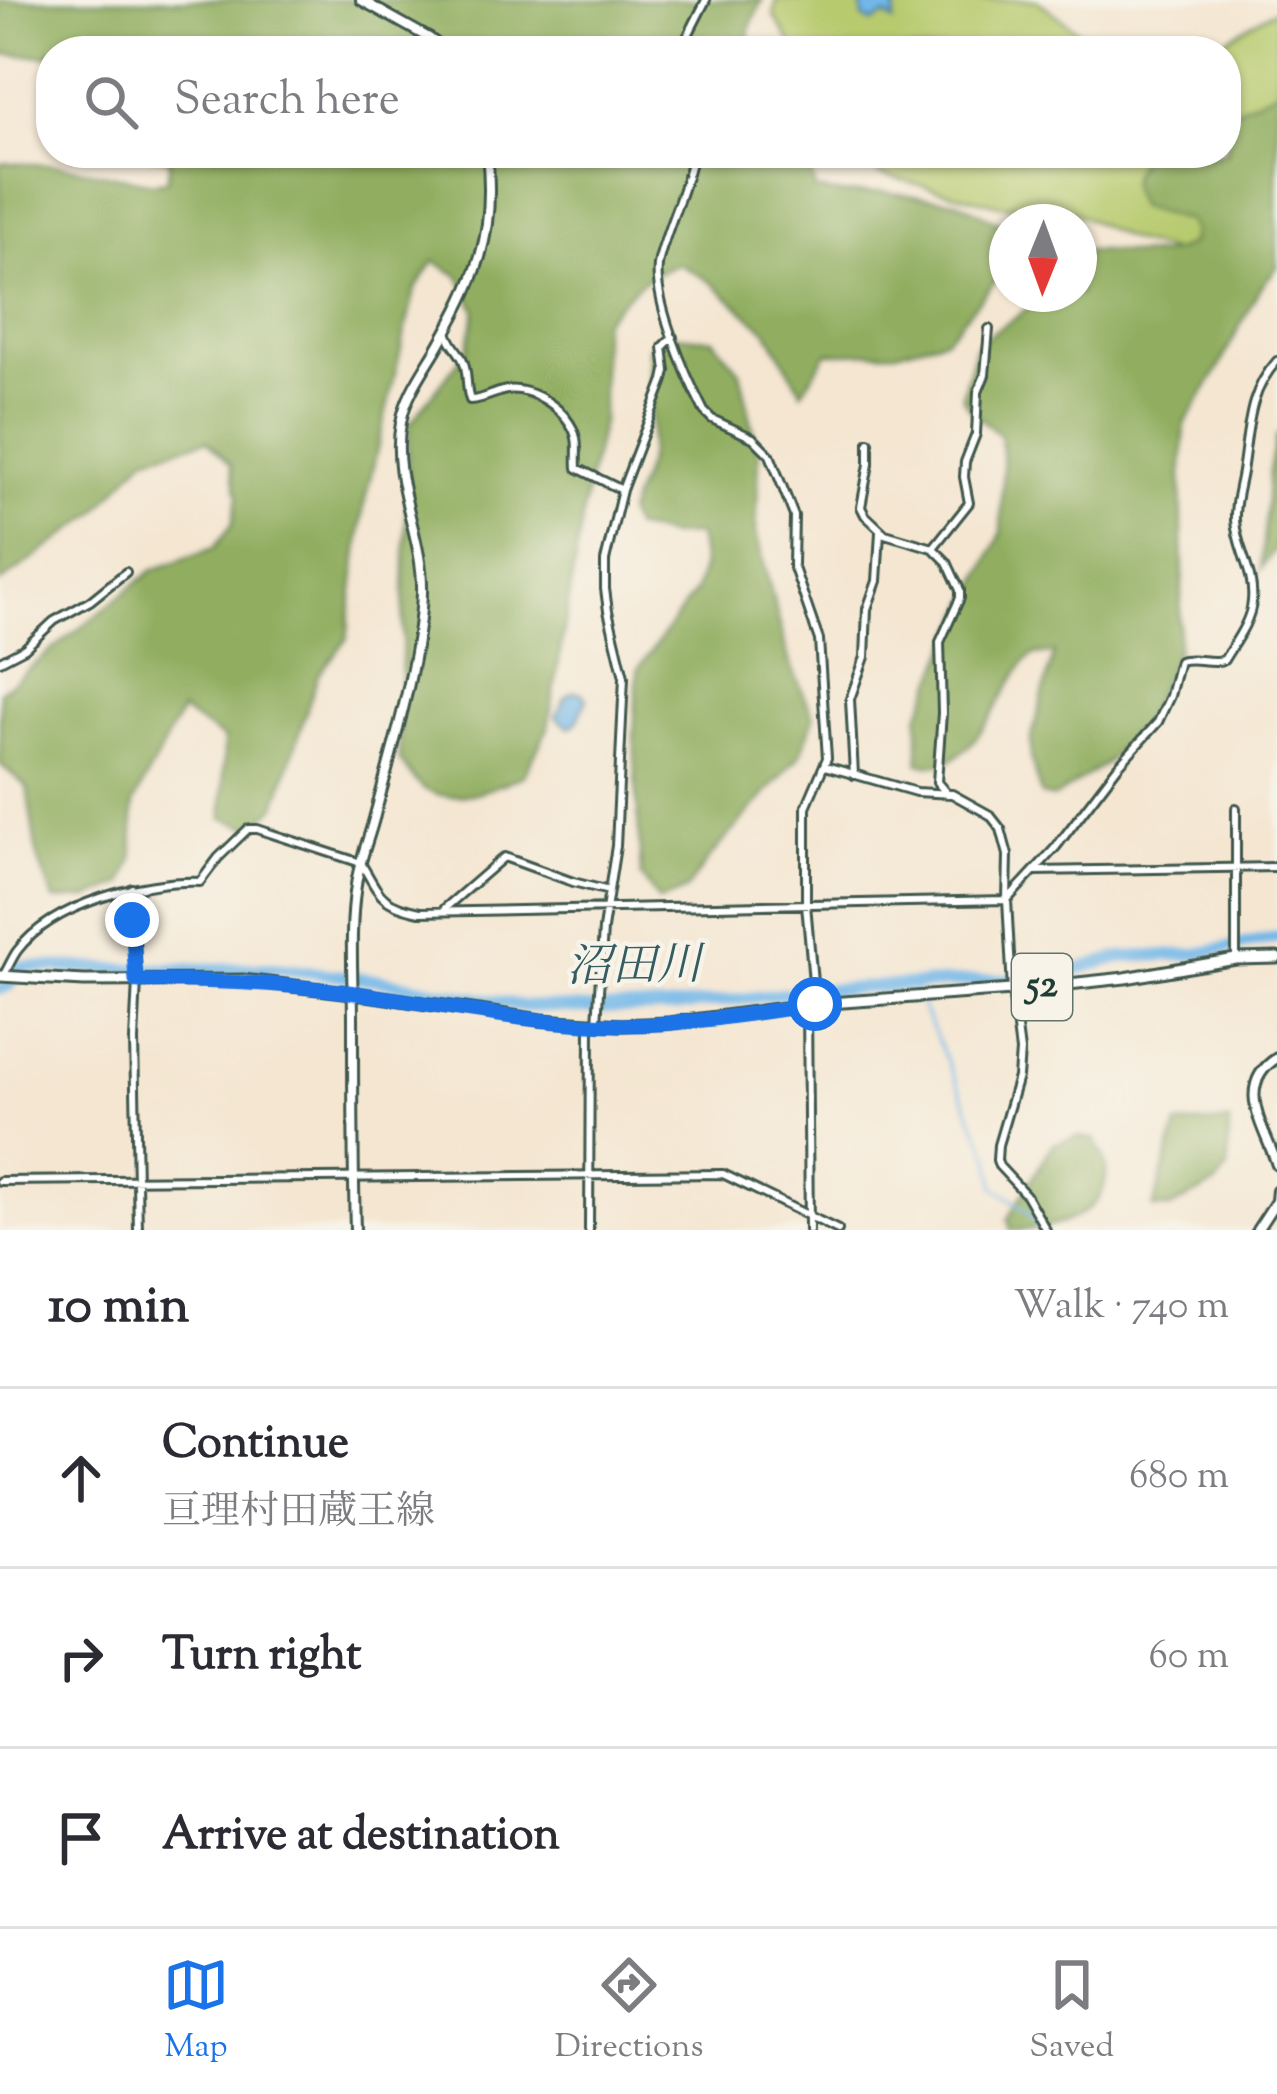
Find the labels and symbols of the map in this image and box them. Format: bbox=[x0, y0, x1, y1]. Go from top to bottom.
north arrow bbox=[989, 204, 1097, 312]
route end bbox=[105, 893, 159, 947]
water label: 沼田川 bbox=[566, 935, 707, 1003]
road number: 52 bbox=[1012, 954, 1072, 1020]
route start bbox=[788, 977, 842, 1031]

